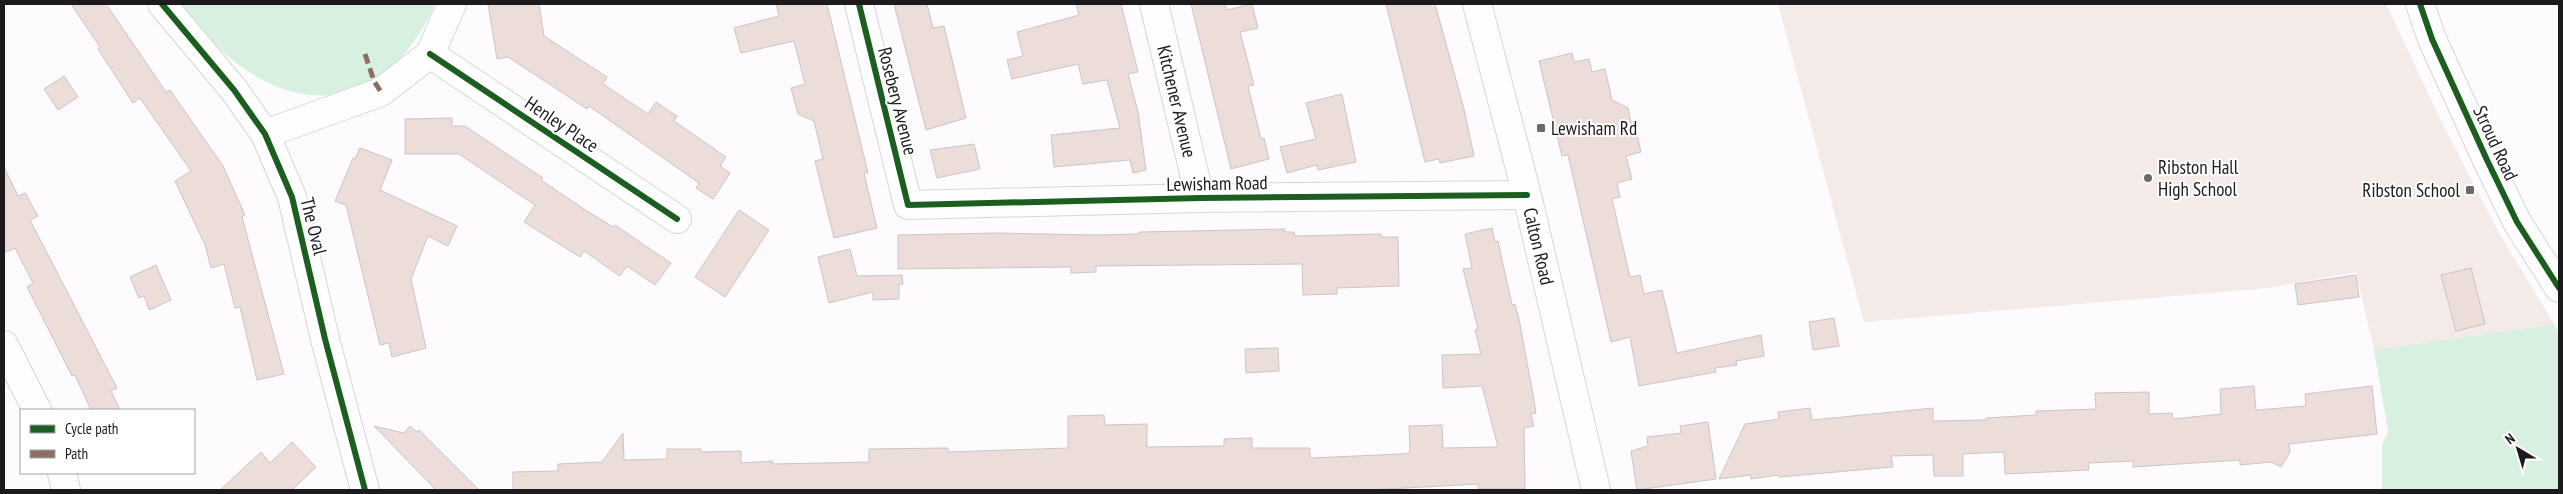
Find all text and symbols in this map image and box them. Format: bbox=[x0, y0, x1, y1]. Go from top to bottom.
street label: Kitchener Avenue bbox=[1152, 43, 1202, 160]
street label: Rosebery Avenue bbox=[873, 45, 923, 158]
street label: Henley Place bbox=[521, 91, 604, 157]
street label: Stroud Road bbox=[2468, 102, 2524, 184]
place label: Lewisham Rd bbox=[1551, 116, 1637, 140]
marker: Lewisham Rd bbox=[1535, 122, 1547, 134]
place label: Ribston Hall High School bbox=[2158, 155, 2239, 201]
street label: Lewisham Road bbox=[1166, 170, 1268, 196]
marker: Ribston Hall High School bbox=[2142, 172, 2154, 184]
place label: Ribston School bbox=[2362, 178, 2461, 202]
marker: Ribston School bbox=[2464, 184, 2476, 196]
street label: The Oval bbox=[295, 195, 333, 258]
street label: Calton Road bbox=[1518, 205, 1560, 287]
legend bbox=[20, 409, 195, 474]
text: Cycle path bbox=[65, 419, 118, 438]
north arrow bbox=[2493, 424, 2543, 474]
text: N bbox=[2501, 429, 2519, 448]
text: Path bbox=[65, 444, 88, 463]

